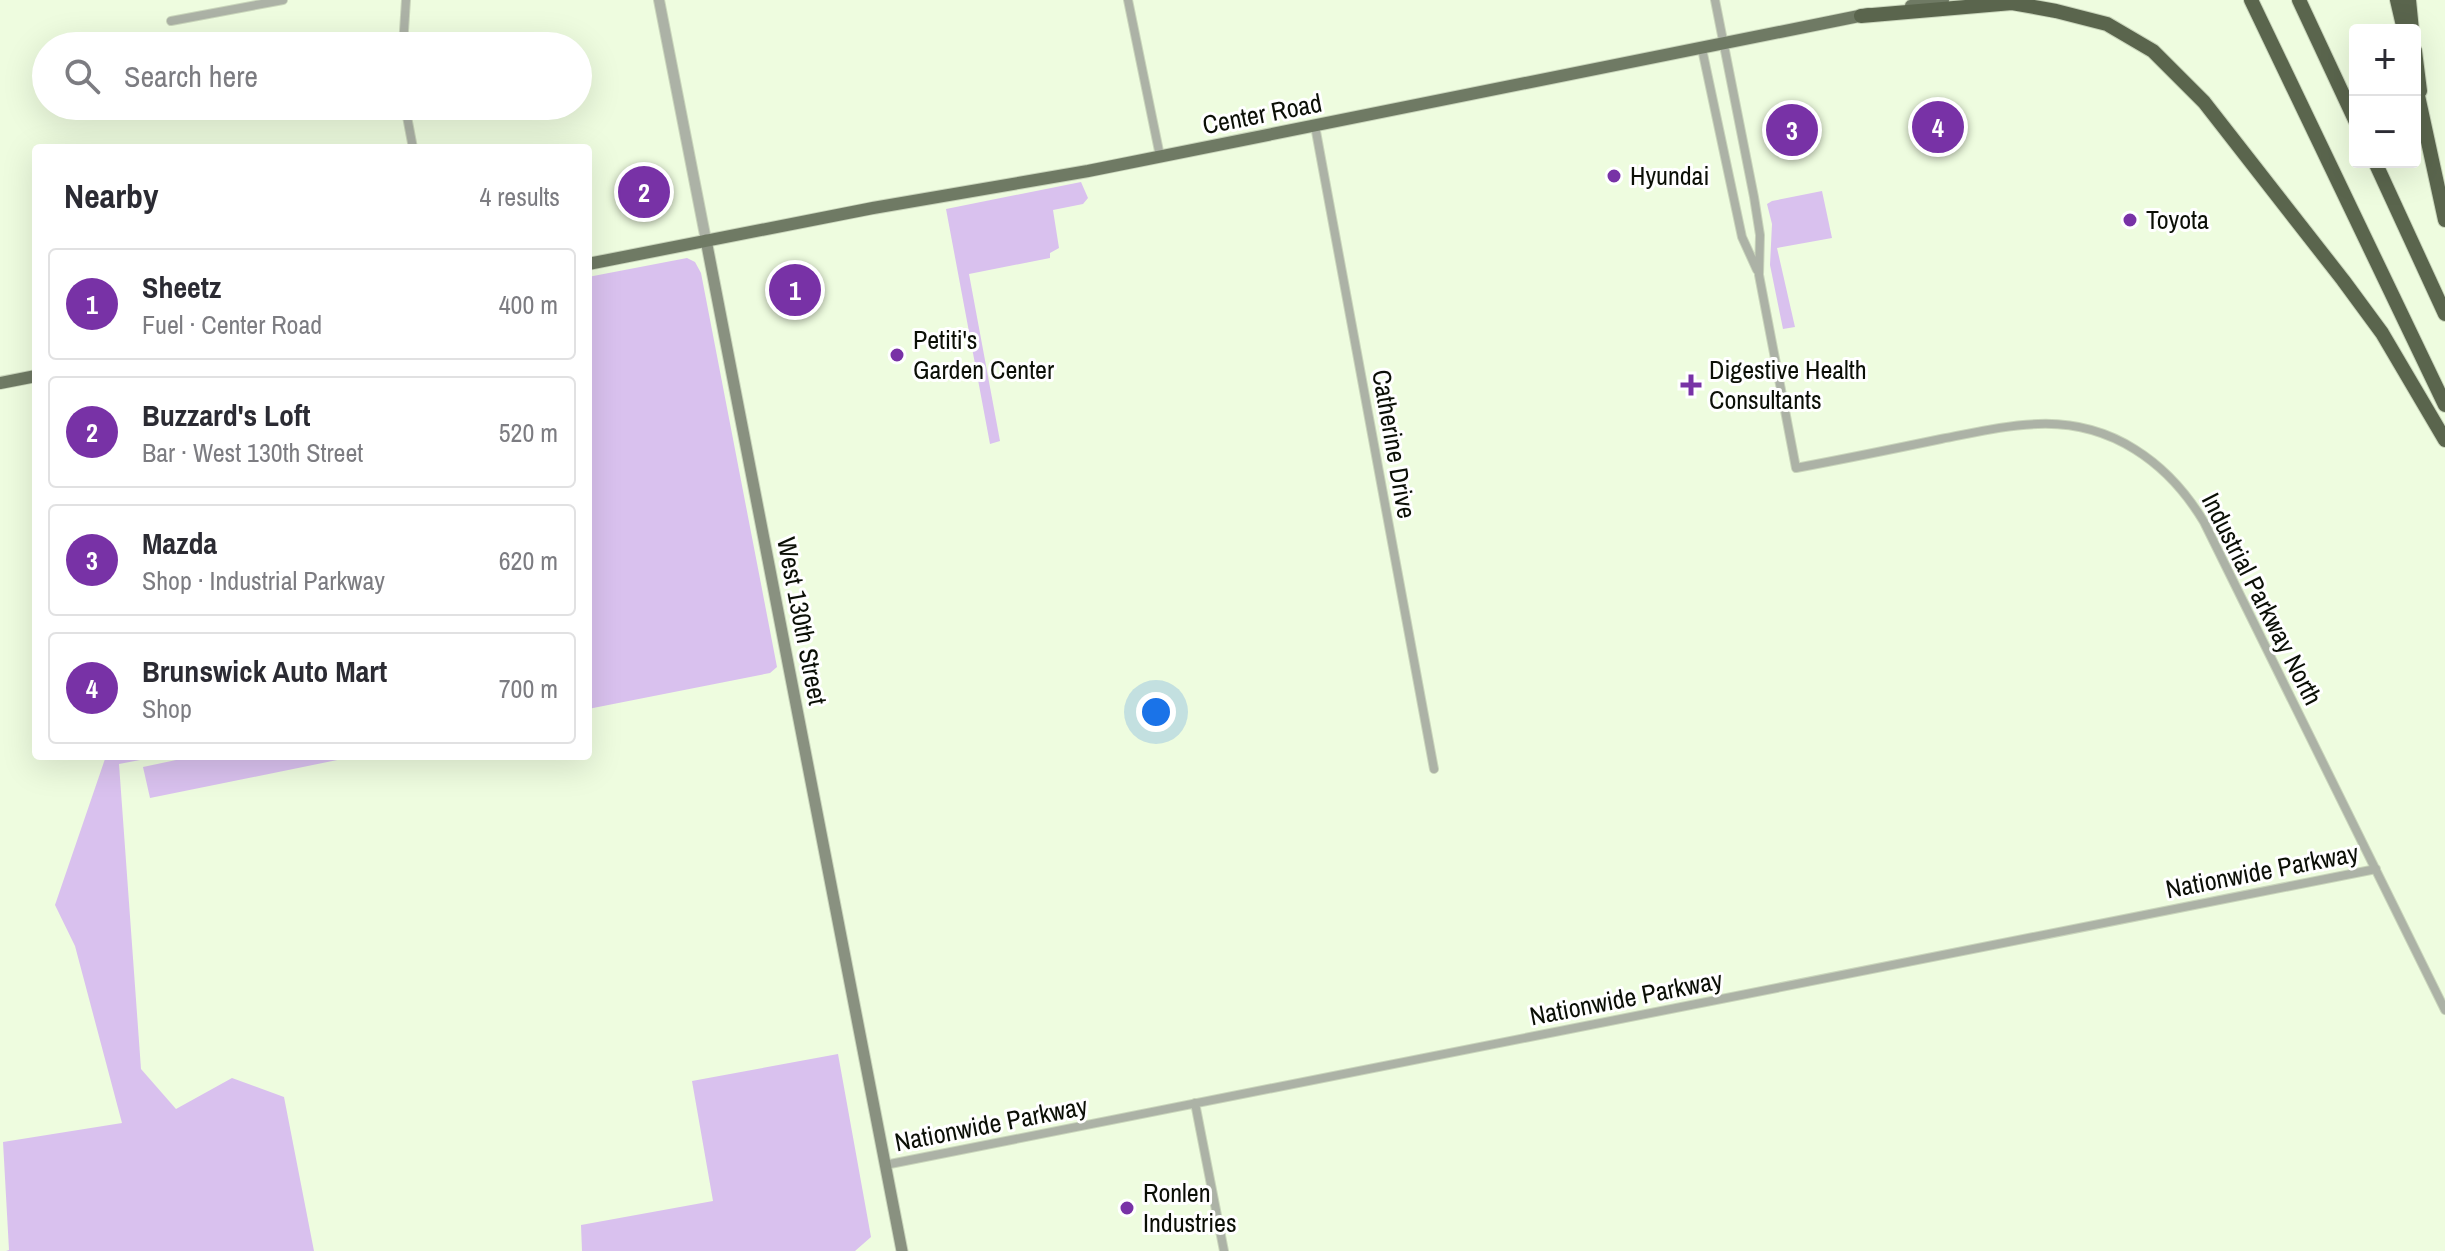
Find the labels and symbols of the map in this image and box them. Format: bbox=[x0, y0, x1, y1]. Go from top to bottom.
street label: Center Road bbox=[1199, 85, 1325, 142]
pin: 4 bbox=[1912, 97, 1964, 157]
pin: 3 bbox=[1766, 100, 1818, 160]
place label: Hyundai bbox=[1630, 158, 1709, 193]
pin: 2 bbox=[618, 162, 670, 222]
marker: Hyundai bbox=[1605, 167, 1623, 185]
place label: Toyota bbox=[2146, 202, 2209, 237]
marker: Toyota bbox=[2121, 211, 2139, 229]
pin: 1 bbox=[769, 260, 821, 320]
place label: Petiti's Garden Center bbox=[913, 322, 1054, 387]
marker: Petiti's Garden Center bbox=[888, 346, 906, 364]
place label: Digestive Health Consultants bbox=[1709, 352, 1867, 417]
street label: Catherine Drive bbox=[1364, 367, 1425, 521]
marker: Digestive Health Consultants bbox=[1680, 374, 1702, 396]
street label: Industrial Parkway North bbox=[2194, 487, 2331, 711]
street label: West 130th Street bbox=[769, 534, 836, 708]
your location bbox=[1136, 692, 1176, 732]
street label: Nationwide Parkway bbox=[2163, 835, 2362, 906]
street label: Nationwide Parkway bbox=[1527, 962, 1726, 1033]
street label: Nationwide Parkway bbox=[892, 1088, 1091, 1159]
place label: Ronlen Industries bbox=[1143, 1175, 1237, 1240]
marker: Ronlen Industries bbox=[1118, 1199, 1136, 1217]

